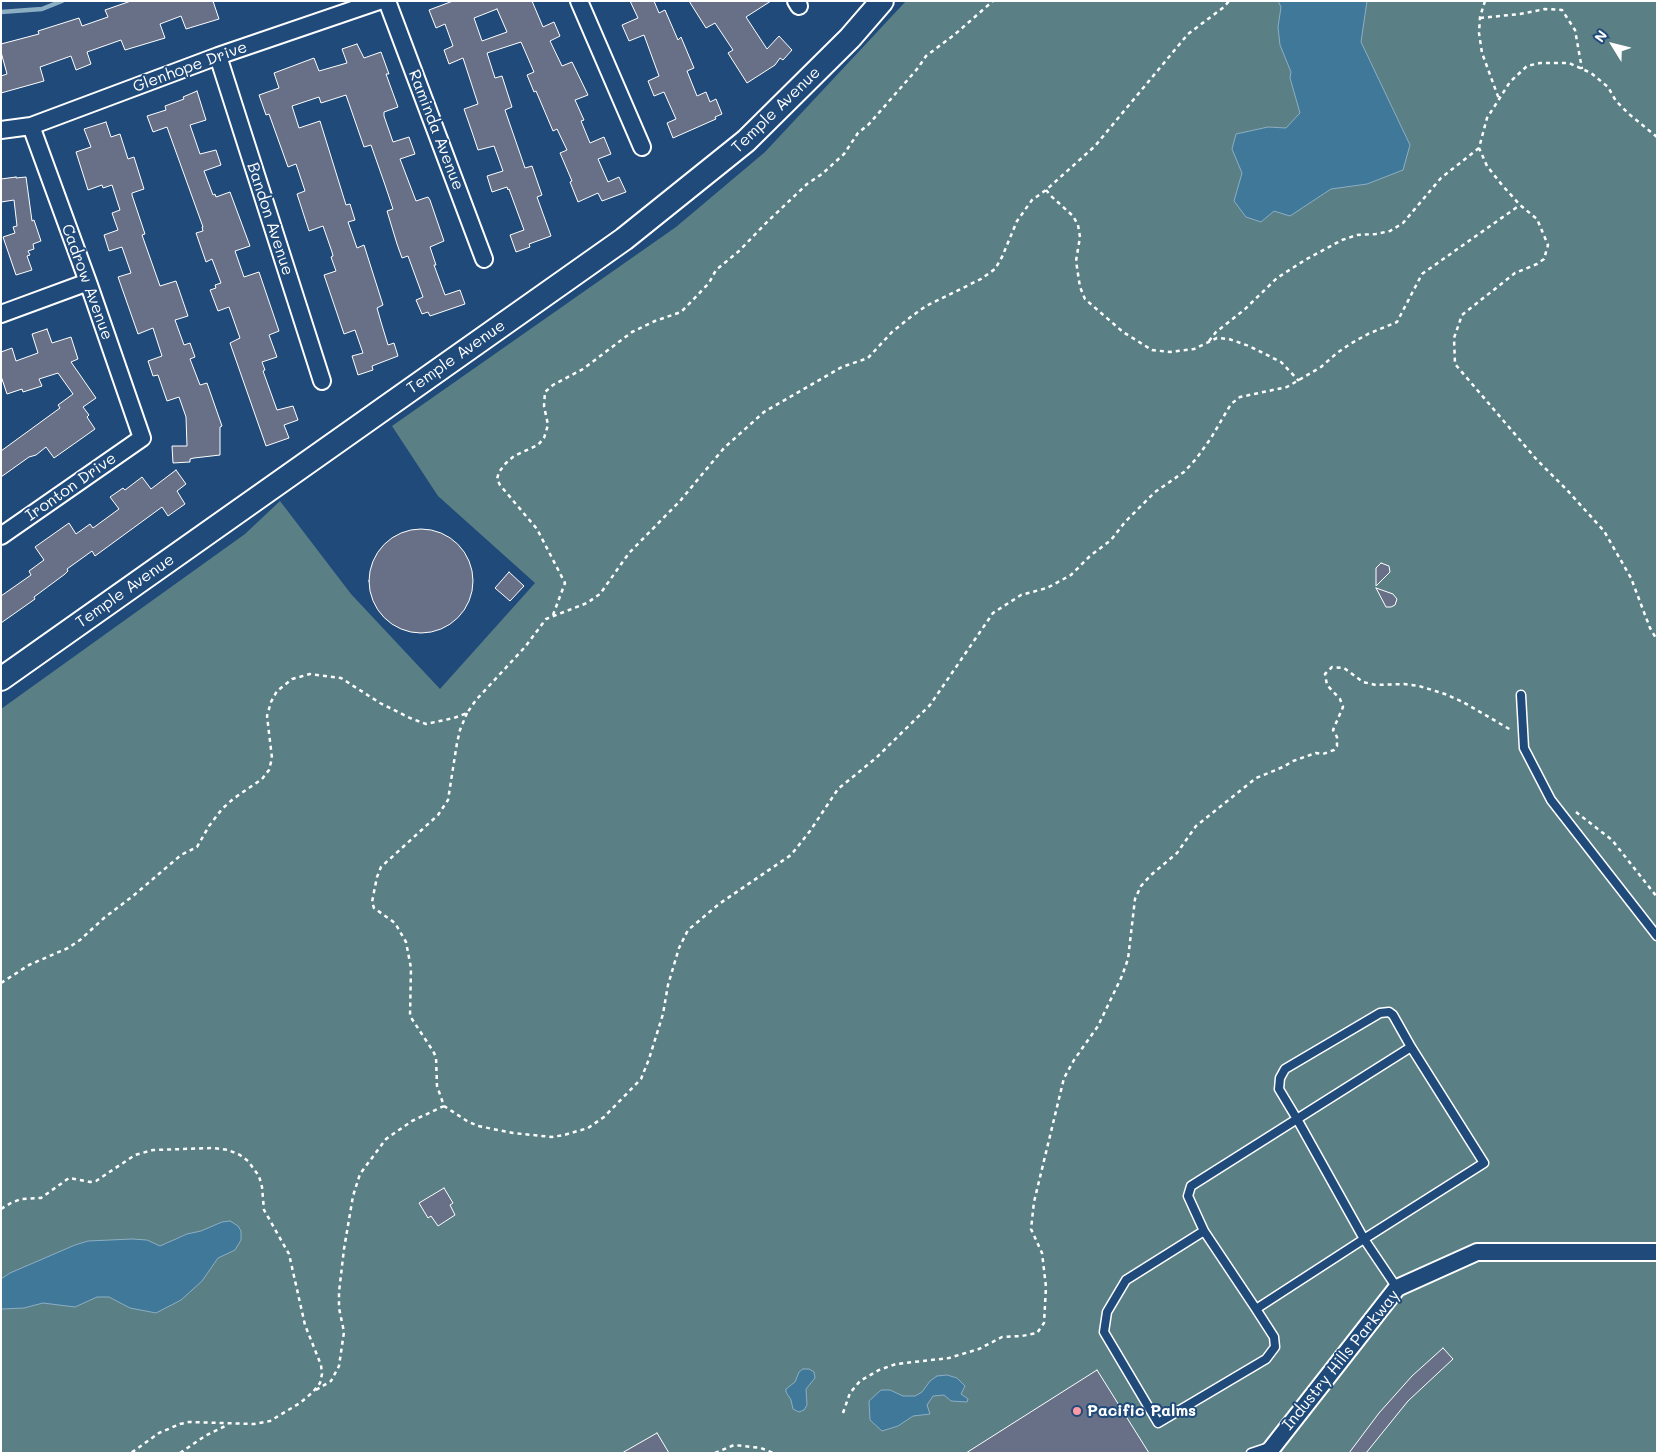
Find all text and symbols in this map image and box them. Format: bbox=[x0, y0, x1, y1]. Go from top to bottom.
north arrow bbox=[1588, 20, 1638, 70]
text: N bbox=[1590, 26, 1611, 46]
street label: Glenhope Drive bbox=[130, 37, 250, 97]
street label: Temple Avenue bbox=[728, 63, 824, 157]
street label: Raminda Avenue bbox=[404, 67, 468, 193]
street label: Bandon Avenue bbox=[243, 160, 297, 278]
street label: Cadrow Avenue bbox=[57, 221, 117, 343]
street label: Temple Avenue bbox=[403, 316, 509, 398]
street label: Ironton Drive bbox=[22, 449, 120, 525]
street label: Temple Avenue bbox=[72, 550, 178, 632]
street label: Industry Hills Parkway bbox=[1278, 1286, 1404, 1434]
place label: Pacific Palms bbox=[1087, 1401, 1196, 1421]
marker: Pacific Palms bbox=[1071, 1405, 1083, 1417]

